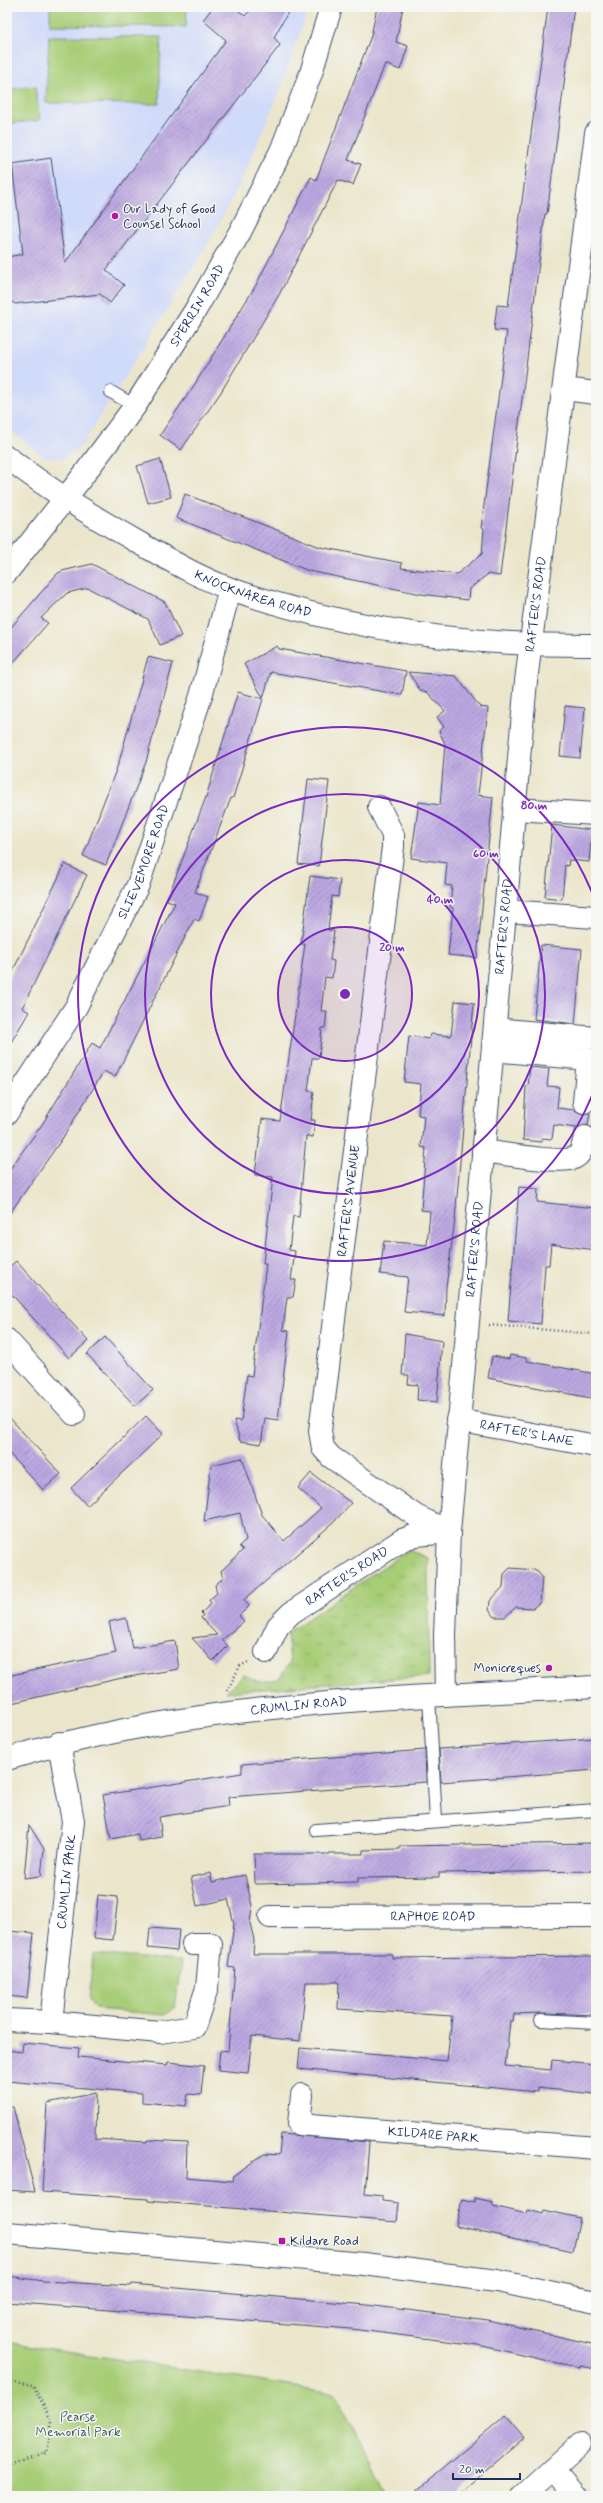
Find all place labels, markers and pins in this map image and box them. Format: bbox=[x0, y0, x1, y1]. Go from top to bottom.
place label: Our Lady of Good Counsel School bbox=[123, 201, 215, 233]
marker: Our Lady of Good Counsel School bbox=[110, 211, 120, 221]
centre of rings bbox=[338, 987, 352, 1001]
place label: Monicreques bbox=[473, 1660, 541, 1677]
marker: Monicreques bbox=[544, 1663, 554, 1673]
place label: Kildare Road bbox=[290, 2233, 359, 2250]
marker: Kildare Road bbox=[277, 2236, 287, 2246]

